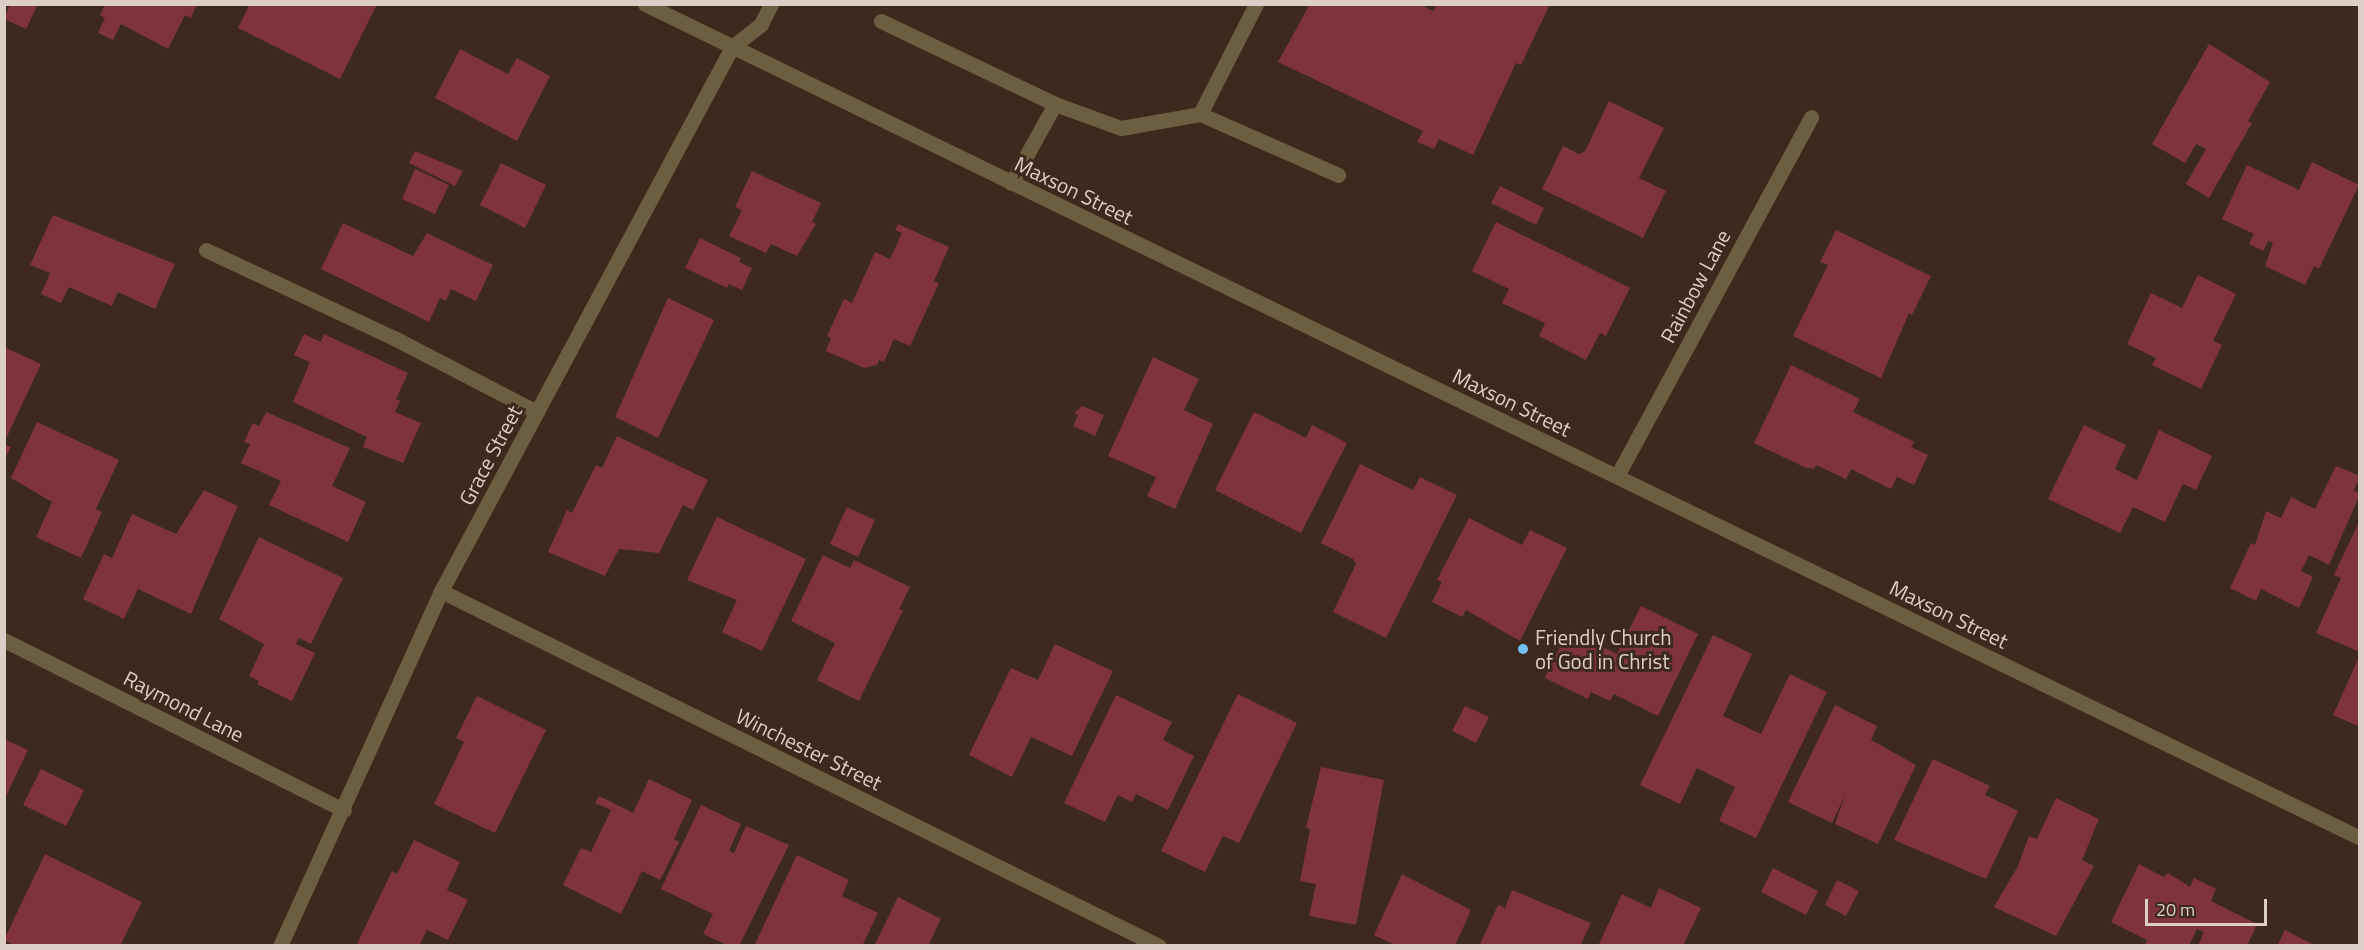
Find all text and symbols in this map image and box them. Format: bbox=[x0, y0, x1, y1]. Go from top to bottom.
street label: Maxson Street bbox=[1011, 151, 1137, 229]
street label: Rainbow Lane bbox=[1655, 225, 1735, 347]
street label: Maxson Street bbox=[1449, 363, 1575, 441]
street label: Grace Street bbox=[453, 401, 527, 509]
street label: Maxson Street bbox=[1886, 575, 2012, 653]
place label: Friendly Church of God in Christ bbox=[1535, 624, 1671, 674]
marker: Friendly Church of God in Christ bbox=[1516, 642, 1530, 656]
street label: Raymond Lane bbox=[120, 665, 248, 747]
street label: Winchester Street bbox=[732, 703, 886, 795]
scale bar bbox=[2148, 887, 2270, 925]
text: 20 m bbox=[2156, 896, 2195, 923]

